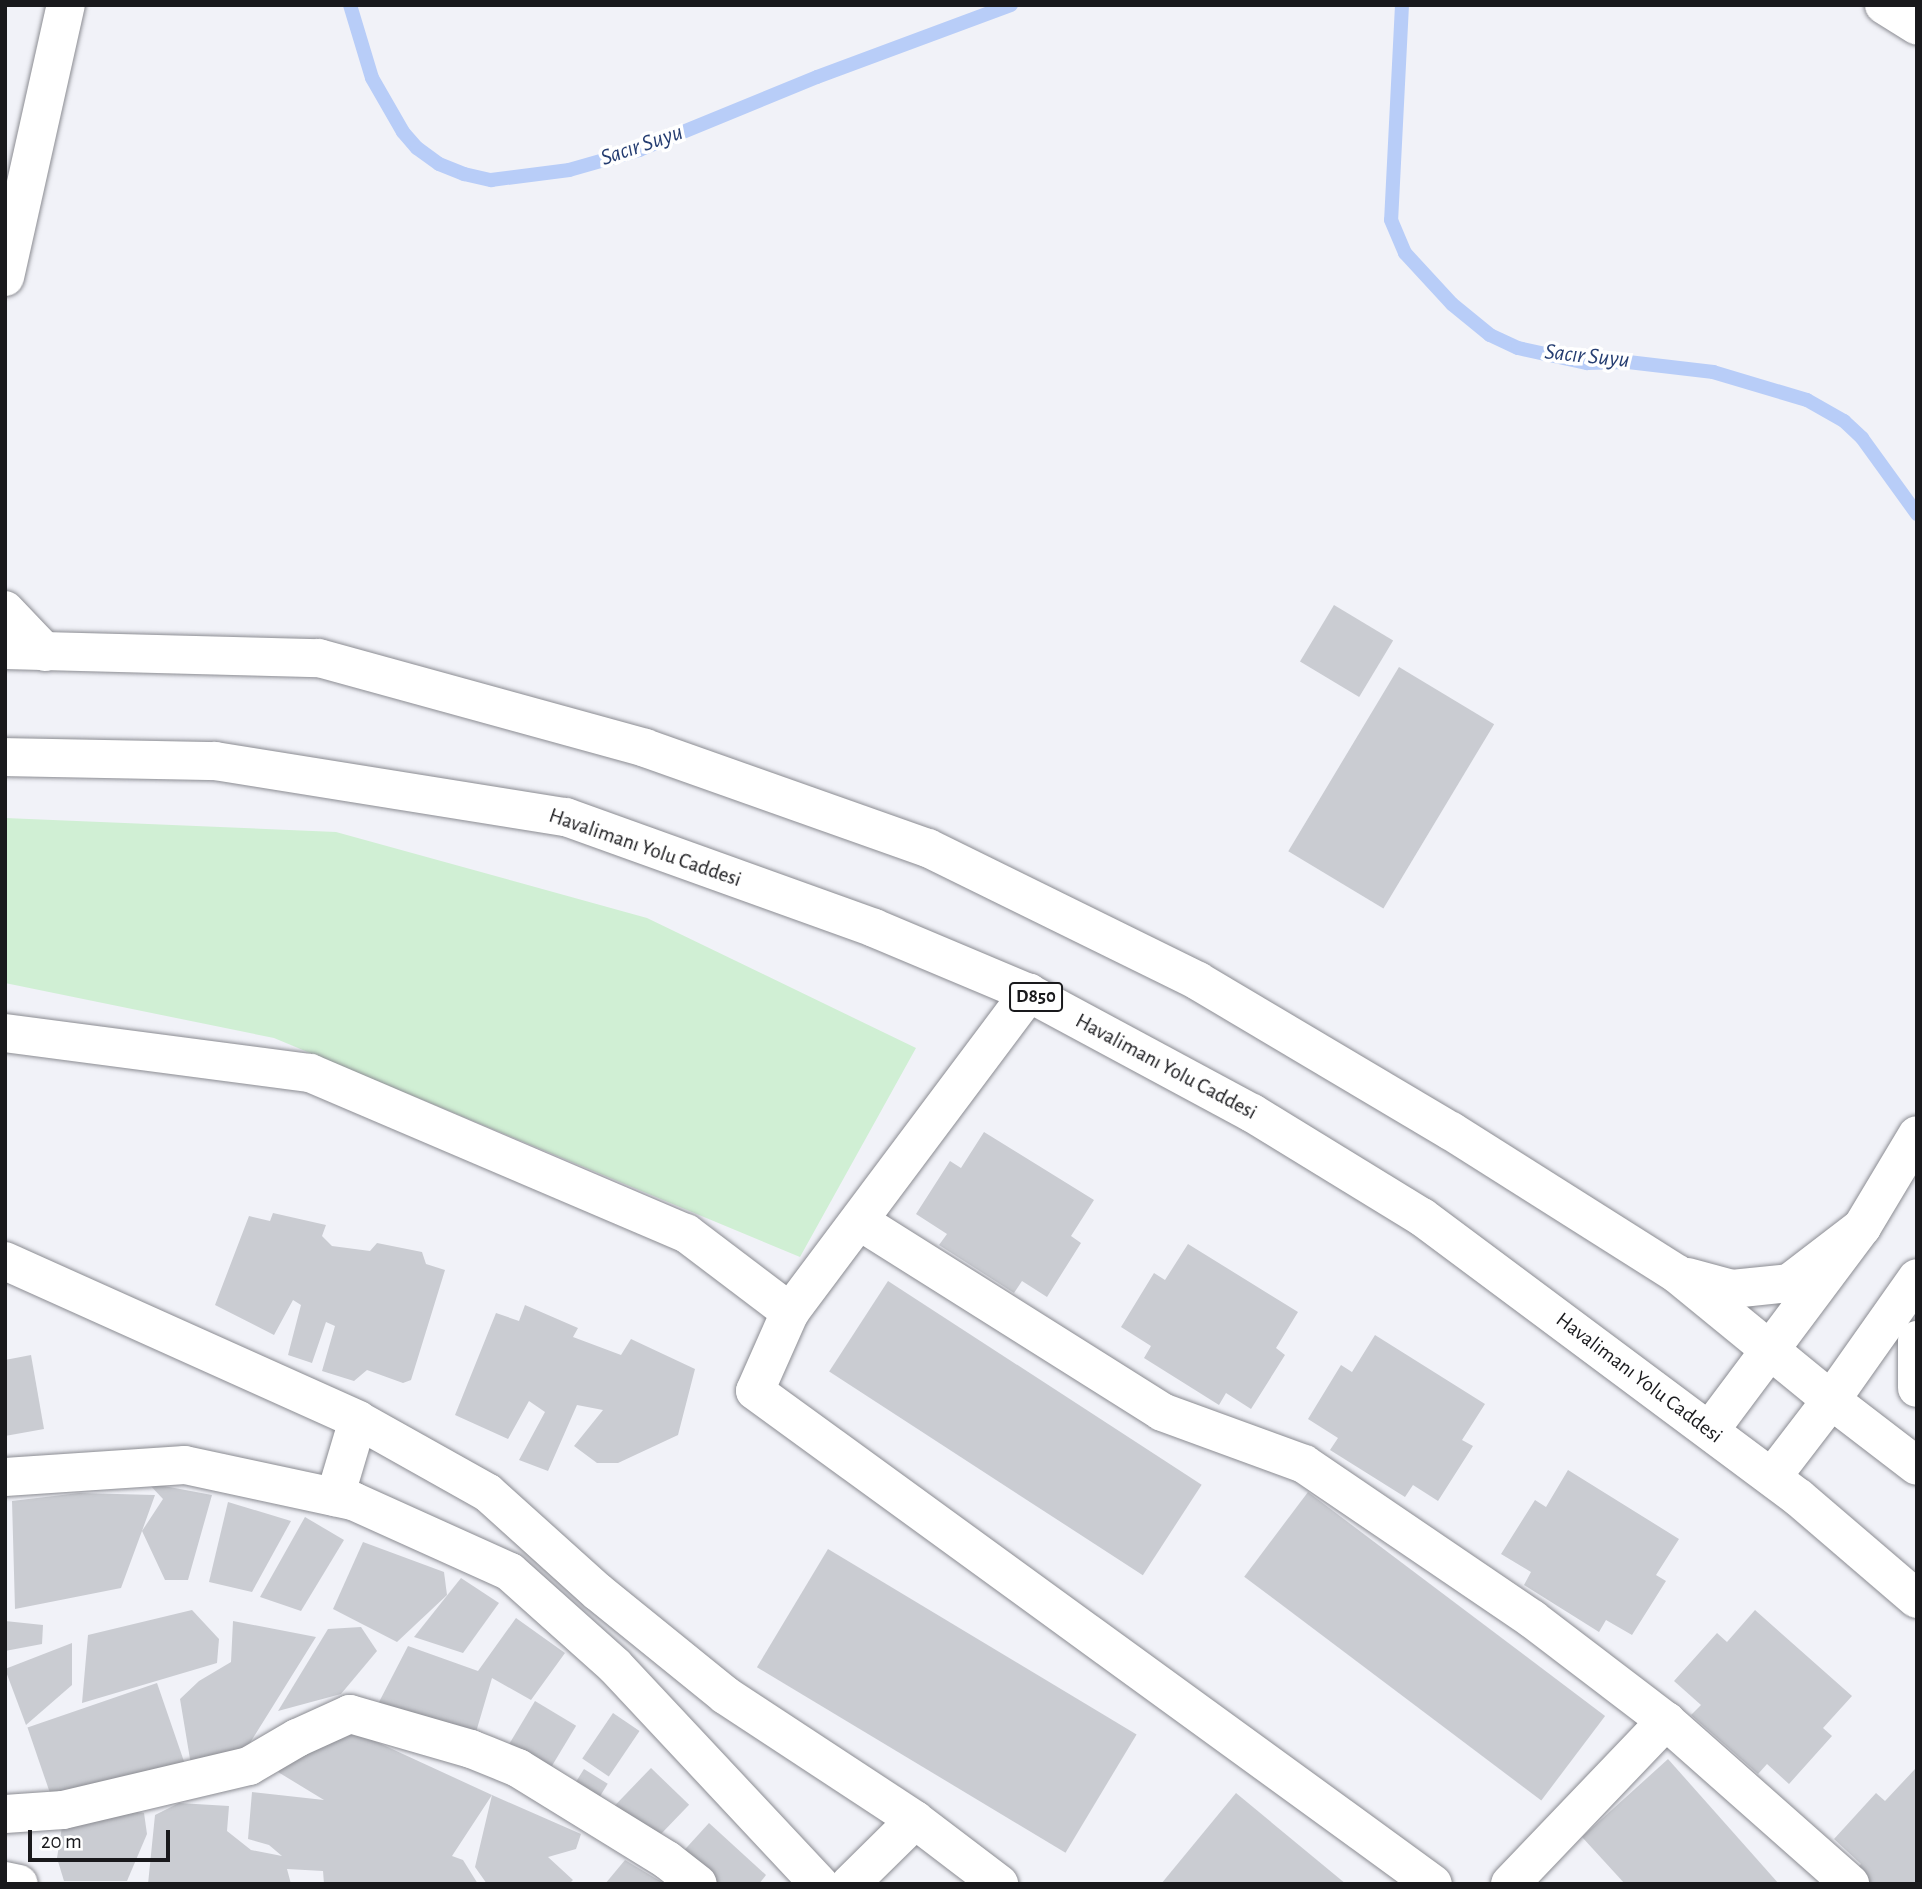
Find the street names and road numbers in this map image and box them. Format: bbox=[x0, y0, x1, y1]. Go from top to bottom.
street label: Havalimanı Yolu Caddesi bbox=[545, 803, 745, 893]
road number: D850 bbox=[1008, 981, 1064, 1012]
street label: Havalimanı Yolu Caddesi bbox=[1071, 1008, 1261, 1126]
street label: Havalimanı Yolu Caddesi bbox=[1551, 1307, 1727, 1449]

